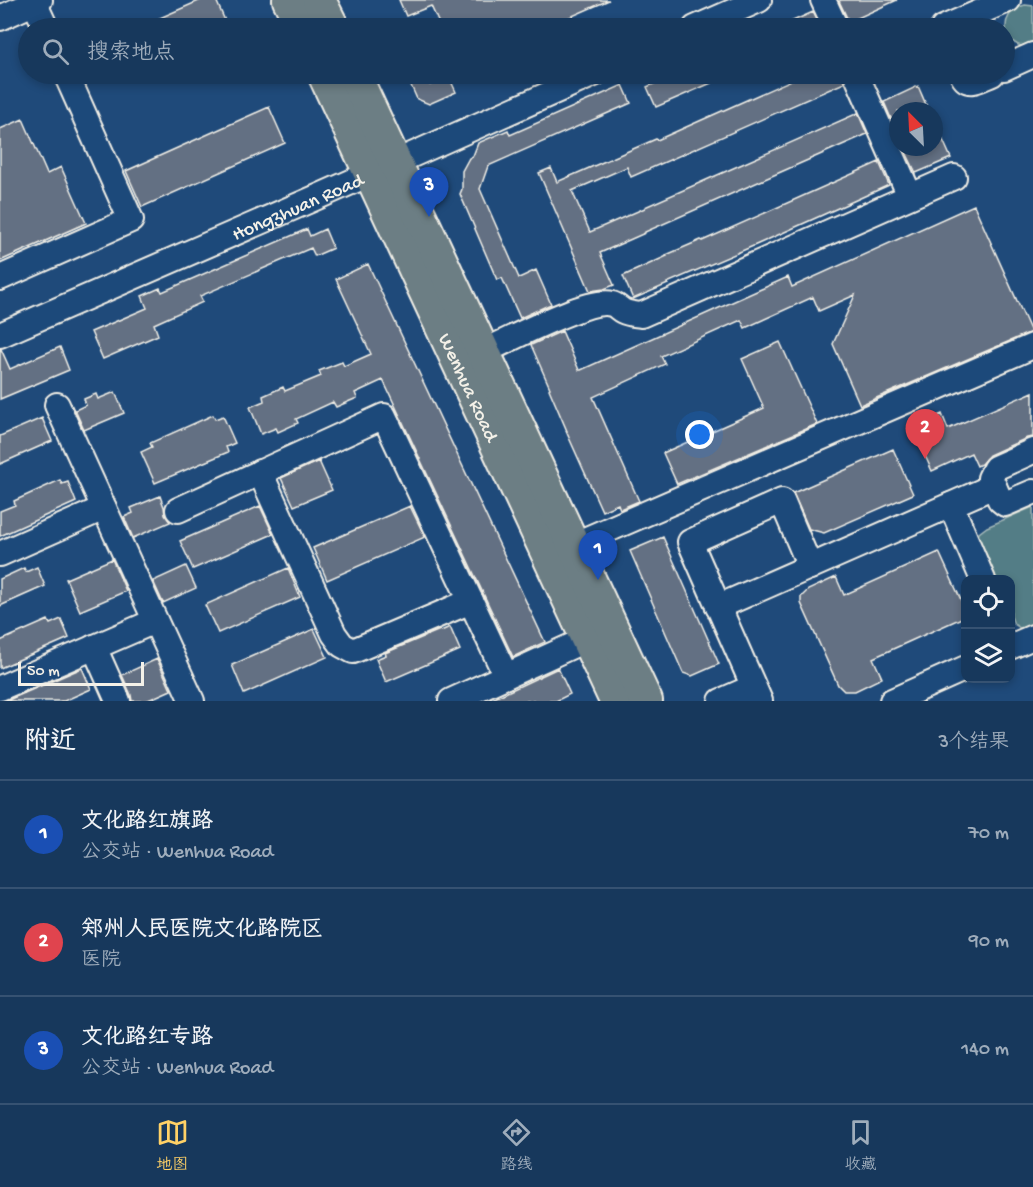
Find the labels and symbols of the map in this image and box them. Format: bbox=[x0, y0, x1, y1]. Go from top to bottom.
north arrow bbox=[889, 102, 943, 156]
pin: 3 bbox=[410, 168, 448, 217]
street label: Hongzhuan Road bbox=[229, 169, 370, 248]
street label: Wenhua Road bbox=[431, 331, 502, 448]
pin: 2 bbox=[906, 410, 944, 459]
your location bbox=[685, 420, 714, 449]
pin: 1 bbox=[578, 530, 618, 580]
scale bar bbox=[18, 659, 144, 686]

